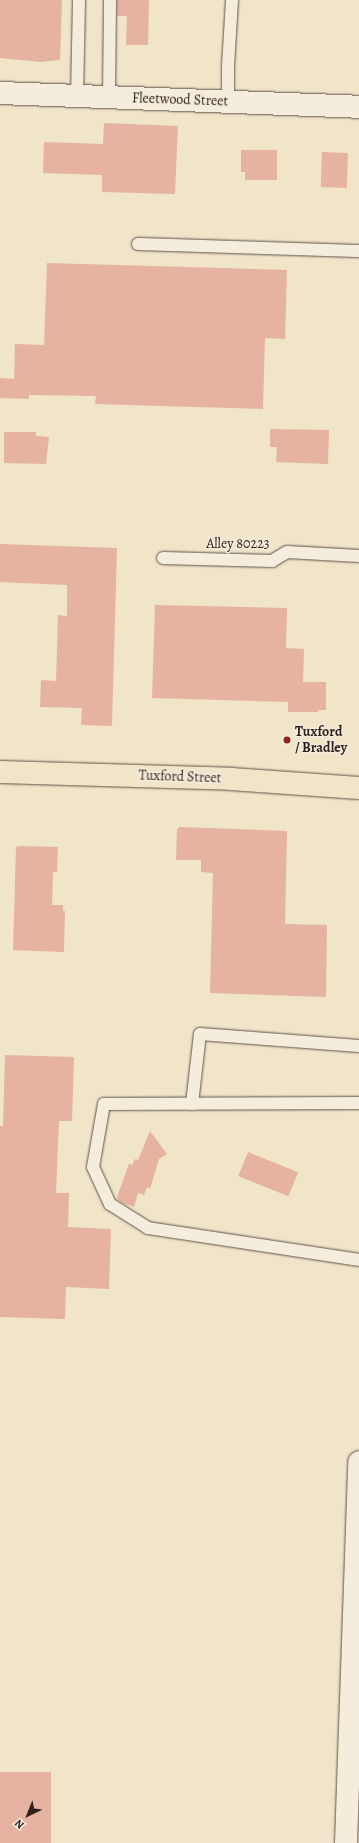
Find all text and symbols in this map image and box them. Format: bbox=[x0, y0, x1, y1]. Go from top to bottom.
street label: Fleetwood Street bbox=[132, 90, 228, 110]
street label: Alley 80223 bbox=[206, 536, 270, 552]
place label: Tuxford / Bradley bbox=[295, 724, 347, 756]
marker: Tuxford / Bradley bbox=[282, 735, 292, 745]
street label: Tuxford Street bbox=[138, 767, 222, 787]
north arrow bbox=[8, 1795, 48, 1835]
text: N bbox=[11, 1816, 28, 1832]

